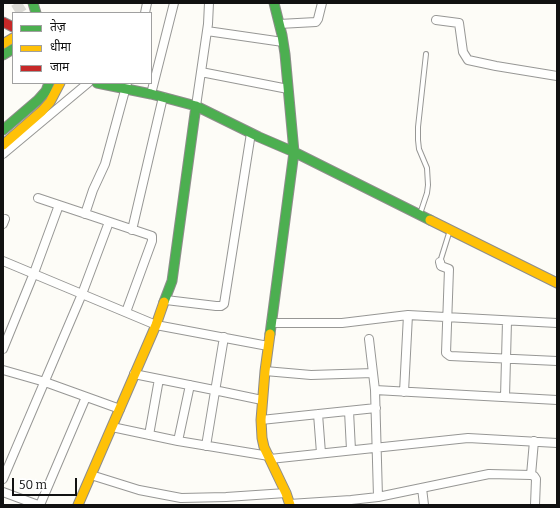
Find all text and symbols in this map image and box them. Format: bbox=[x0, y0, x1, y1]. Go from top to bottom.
legend bbox=[12, 12, 152, 84]
text: तेज़ bbox=[50, 20, 66, 34]
text: धीमा bbox=[50, 40, 71, 54]
text: जाम bbox=[50, 60, 69, 74]
scale bar bbox=[14, 470, 79, 496]
text: 50 m bbox=[19, 478, 47, 492]

